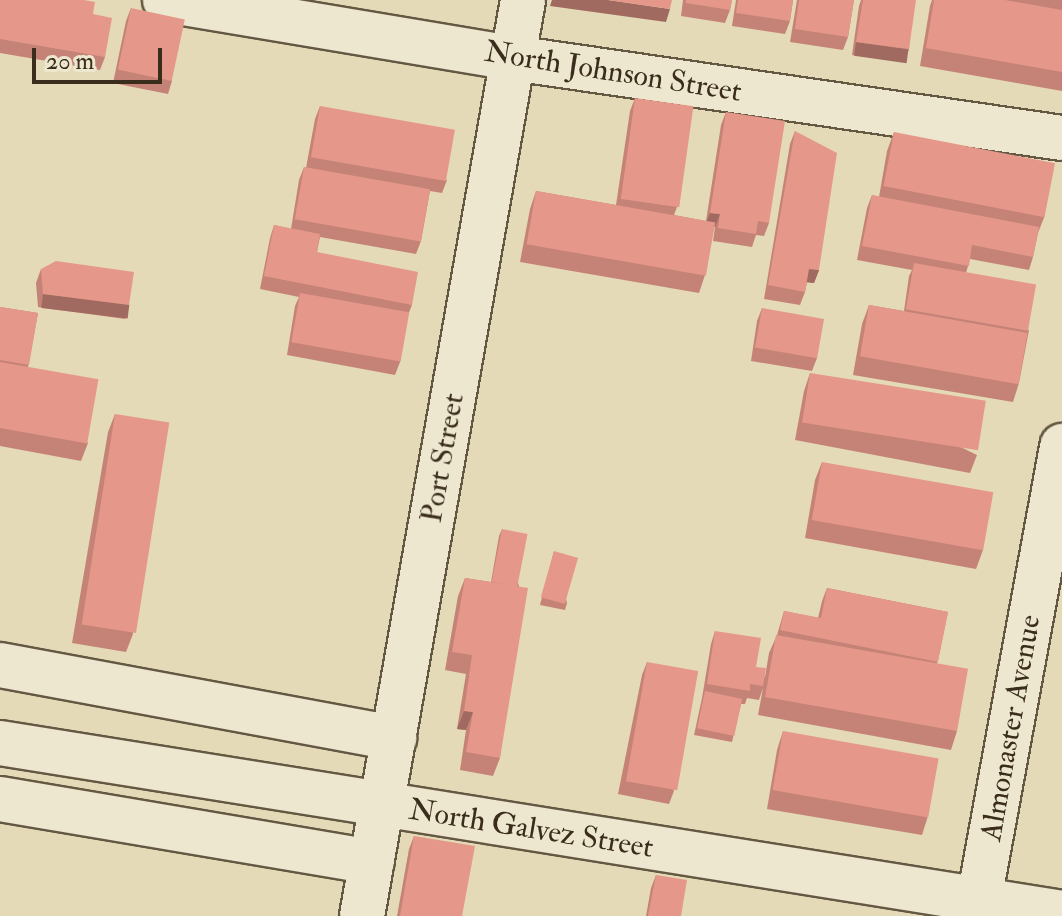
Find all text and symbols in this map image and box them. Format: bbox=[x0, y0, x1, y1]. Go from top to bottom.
scale bar bbox=[36, 32, 166, 82]
street label: North Johnson Street bbox=[482, 34, 744, 110]
text: 20 m bbox=[46, 46, 94, 77]
street label: Port Street bbox=[414, 391, 472, 525]
street label: Almonaster Avenue bbox=[973, 612, 1049, 844]
street label: North Galvez Street bbox=[406, 792, 656, 866]

